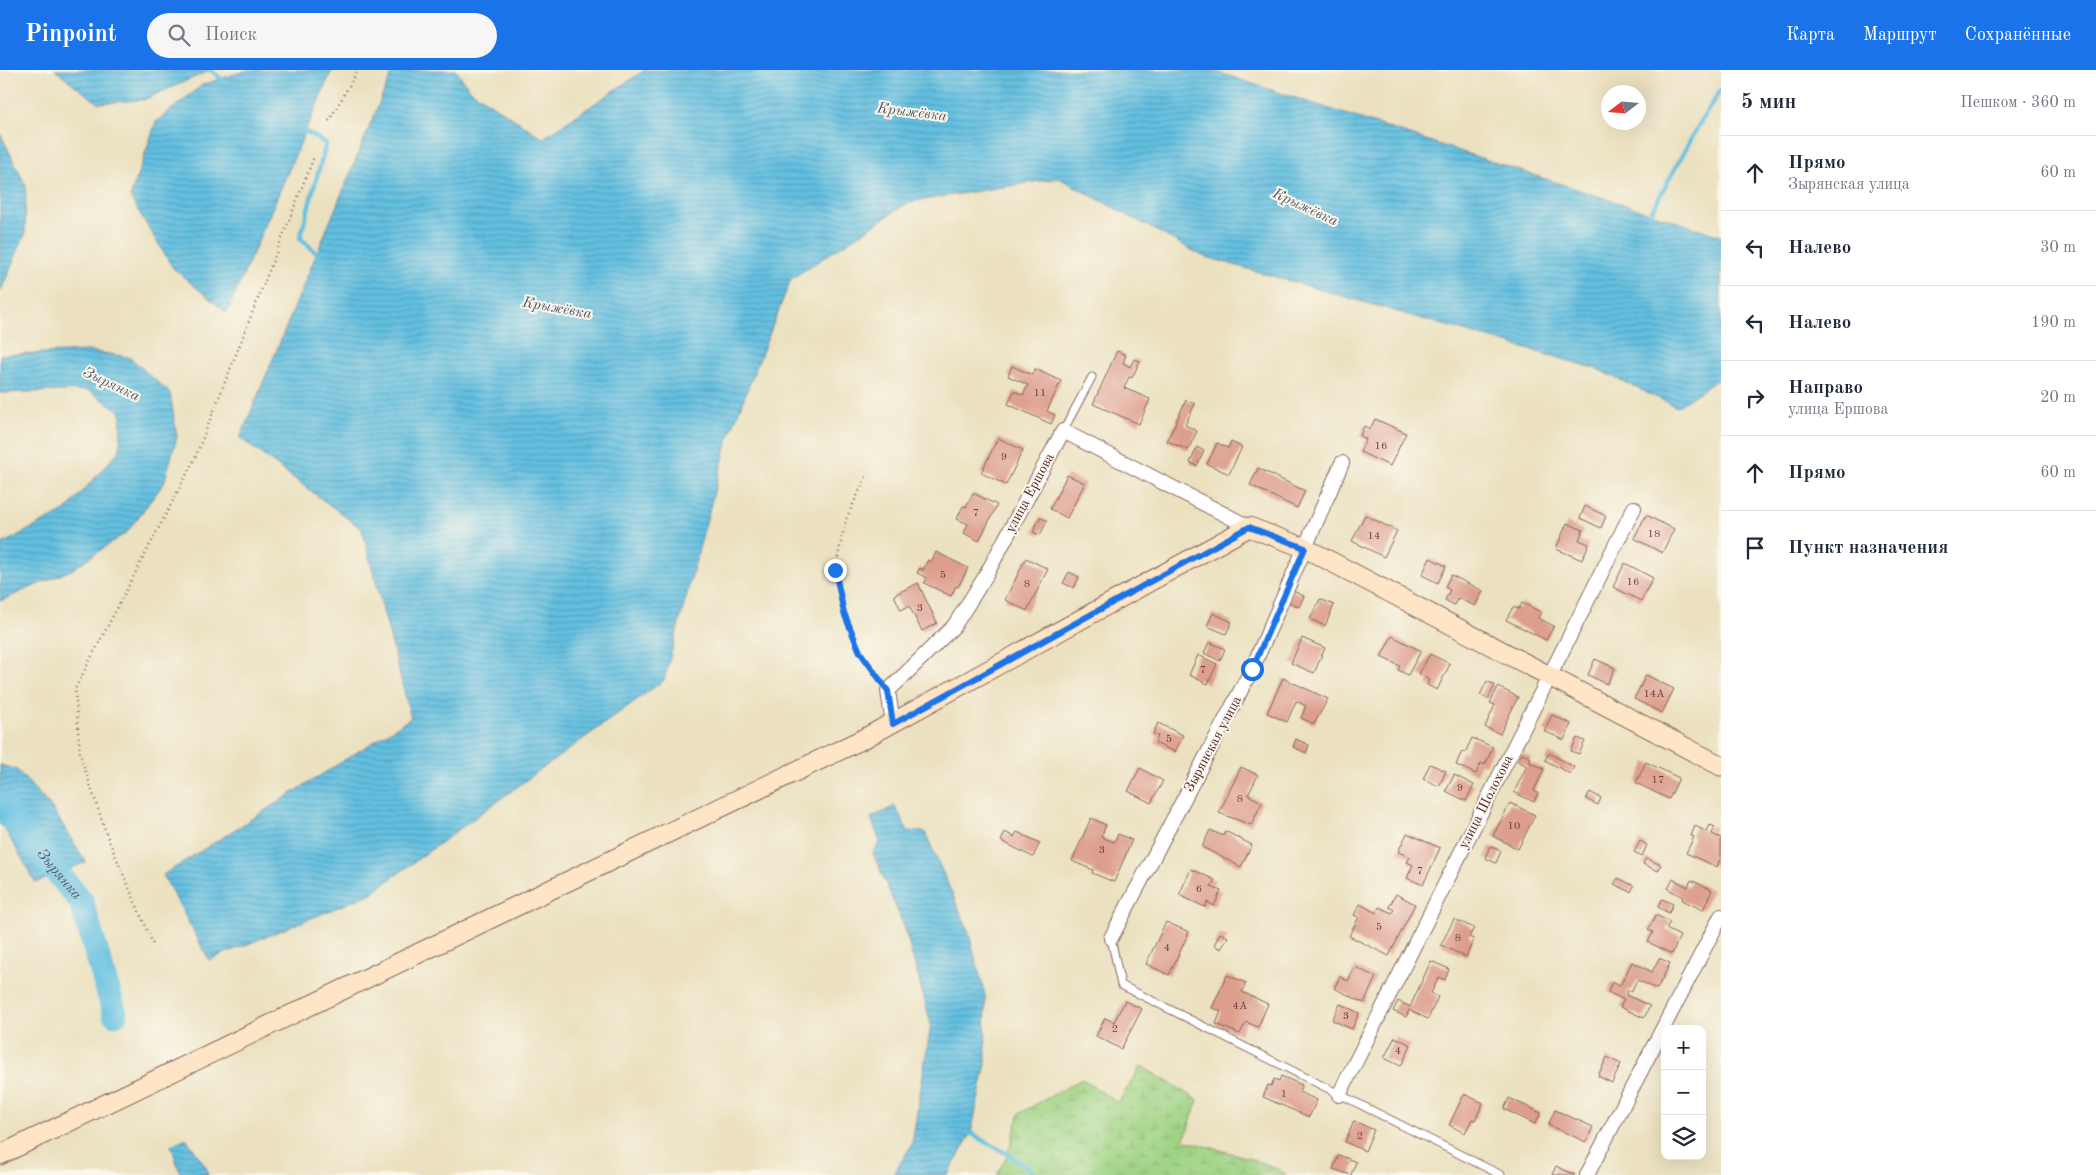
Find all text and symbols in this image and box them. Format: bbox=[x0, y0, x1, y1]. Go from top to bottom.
search box bbox=[147, 13, 497, 58]
icon: search bbox=[165, 21, 193, 49]
text: Pinpoint bbox=[25, 23, 117, 47]
text: Поиск bbox=[205, 26, 257, 45]
text: Карта bbox=[1786, 26, 1835, 44]
text: Маршрут bbox=[1863, 26, 1937, 44]
text: Сохранённые bbox=[1965, 26, 2071, 44]
north arrow bbox=[1601, 85, 1646, 130]
text: 5 мин bbox=[1741, 92, 1796, 113]
text: Пешком · 360 m bbox=[1960, 95, 2076, 111]
water label: Крыжёвка bbox=[875, 101, 948, 125]
text: Прямо bbox=[1788, 154, 1846, 173]
icon: ahead bbox=[1741, 159, 1769, 187]
text: 60 m bbox=[2040, 165, 2076, 181]
text: Зырянская улица bbox=[1788, 177, 1910, 193]
water label: Крыжёвка bbox=[1269, 186, 1340, 230]
icon: left bbox=[1741, 234, 1769, 262]
text: Налево bbox=[1788, 239, 1851, 258]
text: 30 m bbox=[2040, 240, 2076, 256]
water label: Крыжёвка bbox=[520, 295, 593, 322]
icon: left bbox=[1741, 309, 1769, 337]
text: Налево bbox=[1788, 314, 1851, 333]
text: 190 m bbox=[2031, 315, 2076, 331]
water label: Зырянка bbox=[80, 364, 142, 405]
text: Направо bbox=[1788, 379, 1863, 398]
icon: right bbox=[1741, 384, 1769, 412]
house number: 11 bbox=[1034, 388, 1046, 399]
text: 20 m bbox=[2040, 390, 2076, 406]
text: улица Ершова bbox=[1788, 402, 1888, 418]
house number: 16 bbox=[1375, 441, 1387, 452]
street label: улица Ершова bbox=[1003, 451, 1057, 535]
house number: 9 bbox=[1001, 452, 1007, 463]
icon: ahead bbox=[1741, 459, 1769, 487]
text: Прямо bbox=[1788, 464, 1846, 483]
text: 60 m bbox=[2040, 465, 2076, 481]
house number: 7 bbox=[973, 508, 979, 519]
house number: 18 bbox=[1648, 529, 1660, 540]
house number: 14 bbox=[1368, 531, 1380, 542]
icon: arrive bbox=[1741, 534, 1769, 562]
text: Пункт назначения bbox=[1788, 539, 1948, 558]
route end bbox=[824, 559, 847, 582]
house number: 5 bbox=[940, 570, 946, 581]
house number: 16 bbox=[1627, 577, 1639, 588]
house number: 8 bbox=[1024, 579, 1030, 590]
house number: 3 bbox=[917, 603, 923, 614]
route start bbox=[1241, 658, 1264, 681]
house number: 7 bbox=[1200, 665, 1206, 676]
house number: 14А bbox=[1643, 689, 1665, 700]
street label: Зырянская улица bbox=[1182, 694, 1244, 794]
house number: 5 bbox=[1166, 734, 1172, 745]
street label: улица Шолохова bbox=[1456, 753, 1516, 851]
house number: 17 bbox=[1652, 775, 1664, 786]
house number: 9 bbox=[1457, 783, 1463, 794]
house number: 8 bbox=[1237, 794, 1243, 805]
house number: 10 bbox=[1508, 821, 1520, 832]
house number: 3 bbox=[1099, 845, 1105, 856]
water label: Зырянка bbox=[34, 846, 84, 903]
house number: 7 bbox=[1417, 866, 1423, 877]
house number: 6 bbox=[1196, 884, 1202, 895]
house number: 5 bbox=[1376, 922, 1382, 933]
house number: 8 bbox=[1455, 933, 1461, 944]
house number: 4 bbox=[1164, 943, 1170, 954]
house number: 4А bbox=[1233, 1001, 1248, 1012]
house number: 3 bbox=[1343, 1011, 1349, 1022]
house number: 2 bbox=[1112, 1024, 1118, 1035]
map controls bbox=[1661, 1025, 1706, 1160]
button: + bbox=[1661, 1025, 1706, 1070]
house number: 4 bbox=[1395, 1046, 1401, 1057]
button: − bbox=[1661, 1070, 1706, 1115]
house number: 1 bbox=[1281, 1089, 1287, 1100]
button: layers bbox=[1661, 1115, 1706, 1160]
house number: 2 bbox=[1357, 1131, 1363, 1142]

